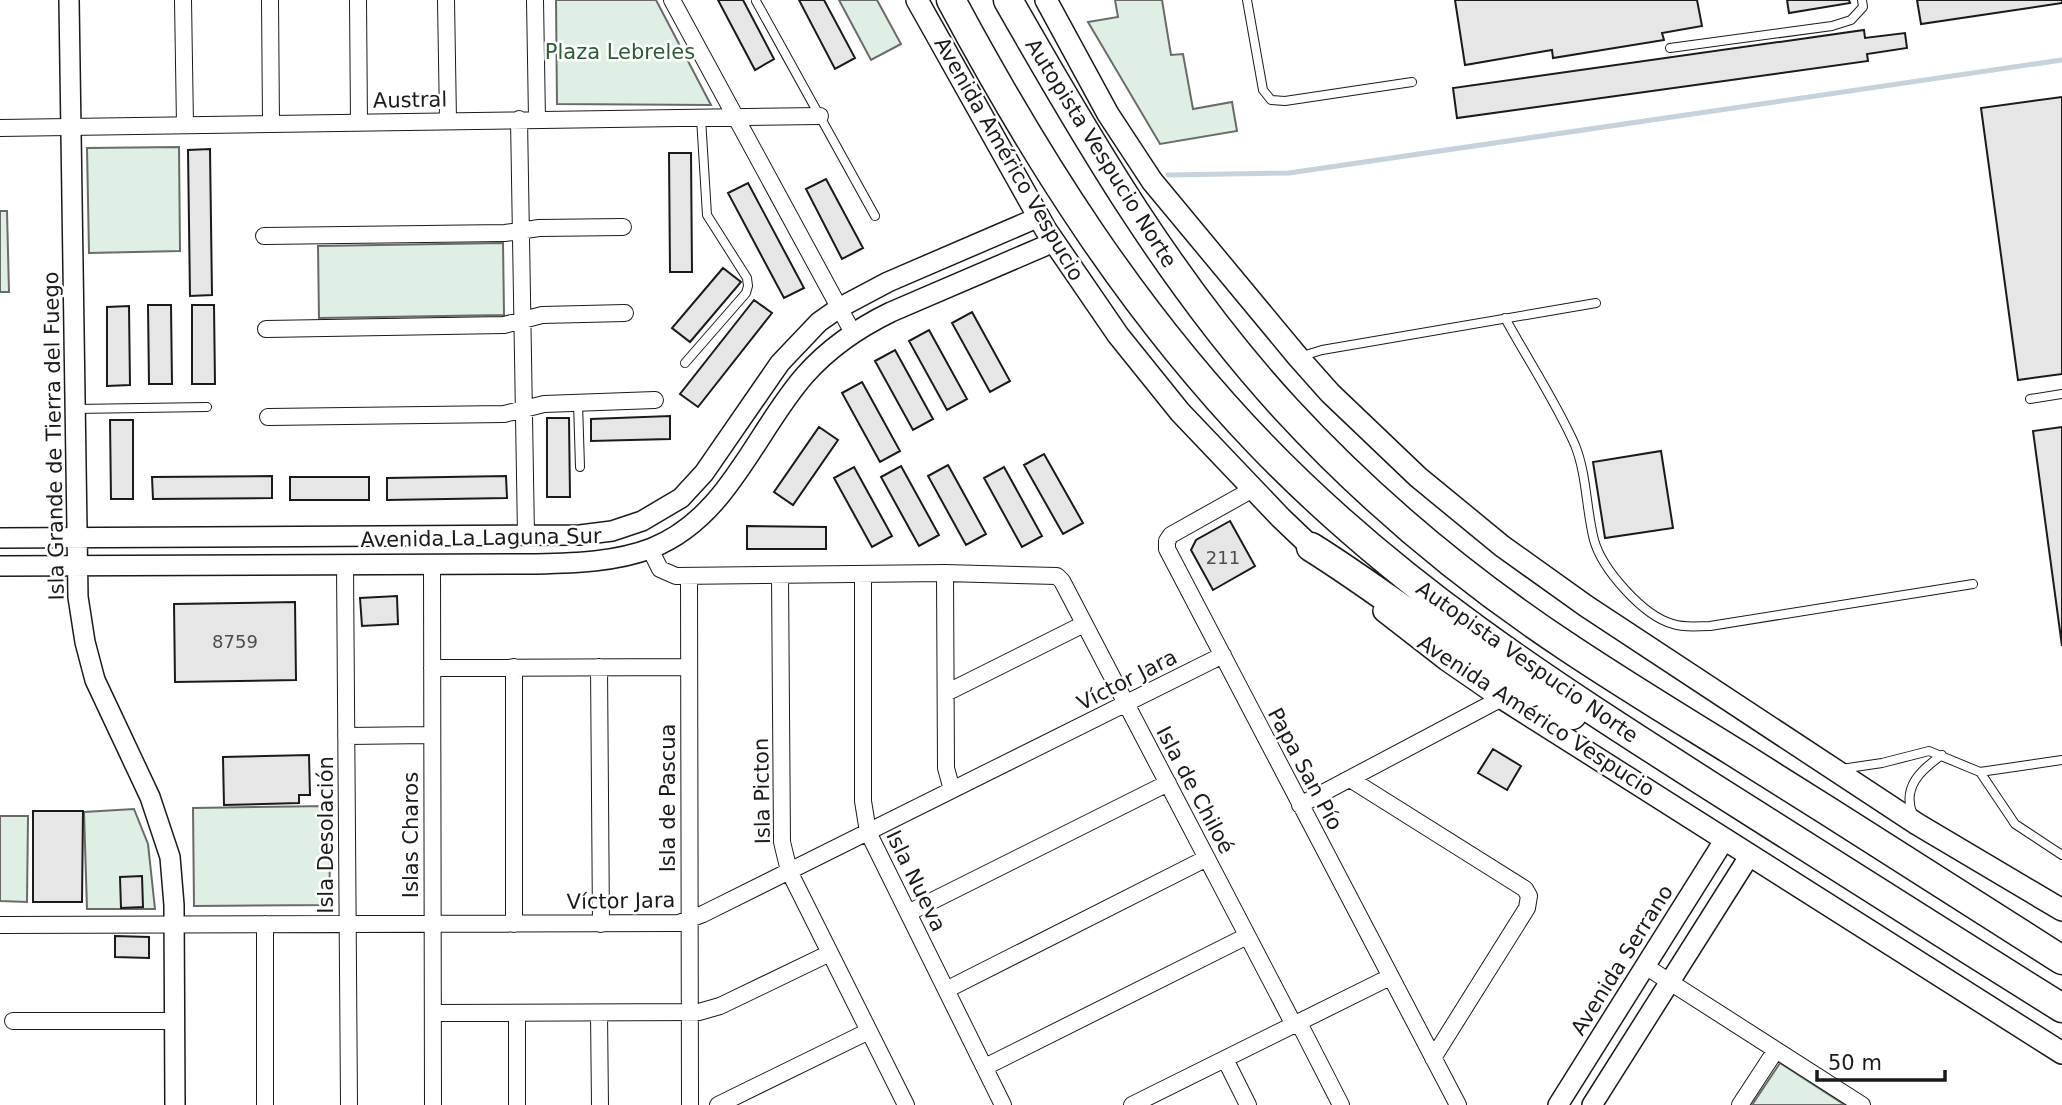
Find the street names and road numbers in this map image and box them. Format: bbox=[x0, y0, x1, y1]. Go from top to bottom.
street label: Avenida Américo Vespucio bbox=[929, 33, 1089, 285]
street label: Autopista Vespucio Norte bbox=[1021, 34, 1181, 272]
street label: Austral bbox=[373, 87, 447, 113]
street label: Isla Grande de Tierra del Fuego bbox=[39, 271, 69, 601]
street label: Avenida La Laguna Sur bbox=[360, 524, 602, 552]
street label: Autopista Vespucio Norte bbox=[1412, 576, 1642, 748]
street label: Avenida Américo Vespucio bbox=[1413, 630, 1659, 802]
street label: Víctor Jara bbox=[1073, 645, 1181, 715]
street label: Papa San Pío bbox=[1263, 704, 1347, 834]
street label: Isla de Chiloé bbox=[1151, 722, 1239, 858]
street label: Isla de Pascua bbox=[656, 724, 680, 872]
street label: Isla Picton bbox=[749, 738, 775, 844]
street label: Isla Desolación bbox=[314, 756, 338, 914]
street label: Islas Charos bbox=[399, 772, 423, 898]
street label: Isla Nueva bbox=[881, 826, 951, 936]
street label: Avenida Serrano bbox=[1566, 880, 1678, 1040]
street label: Víctor Jara bbox=[566, 888, 676, 914]

